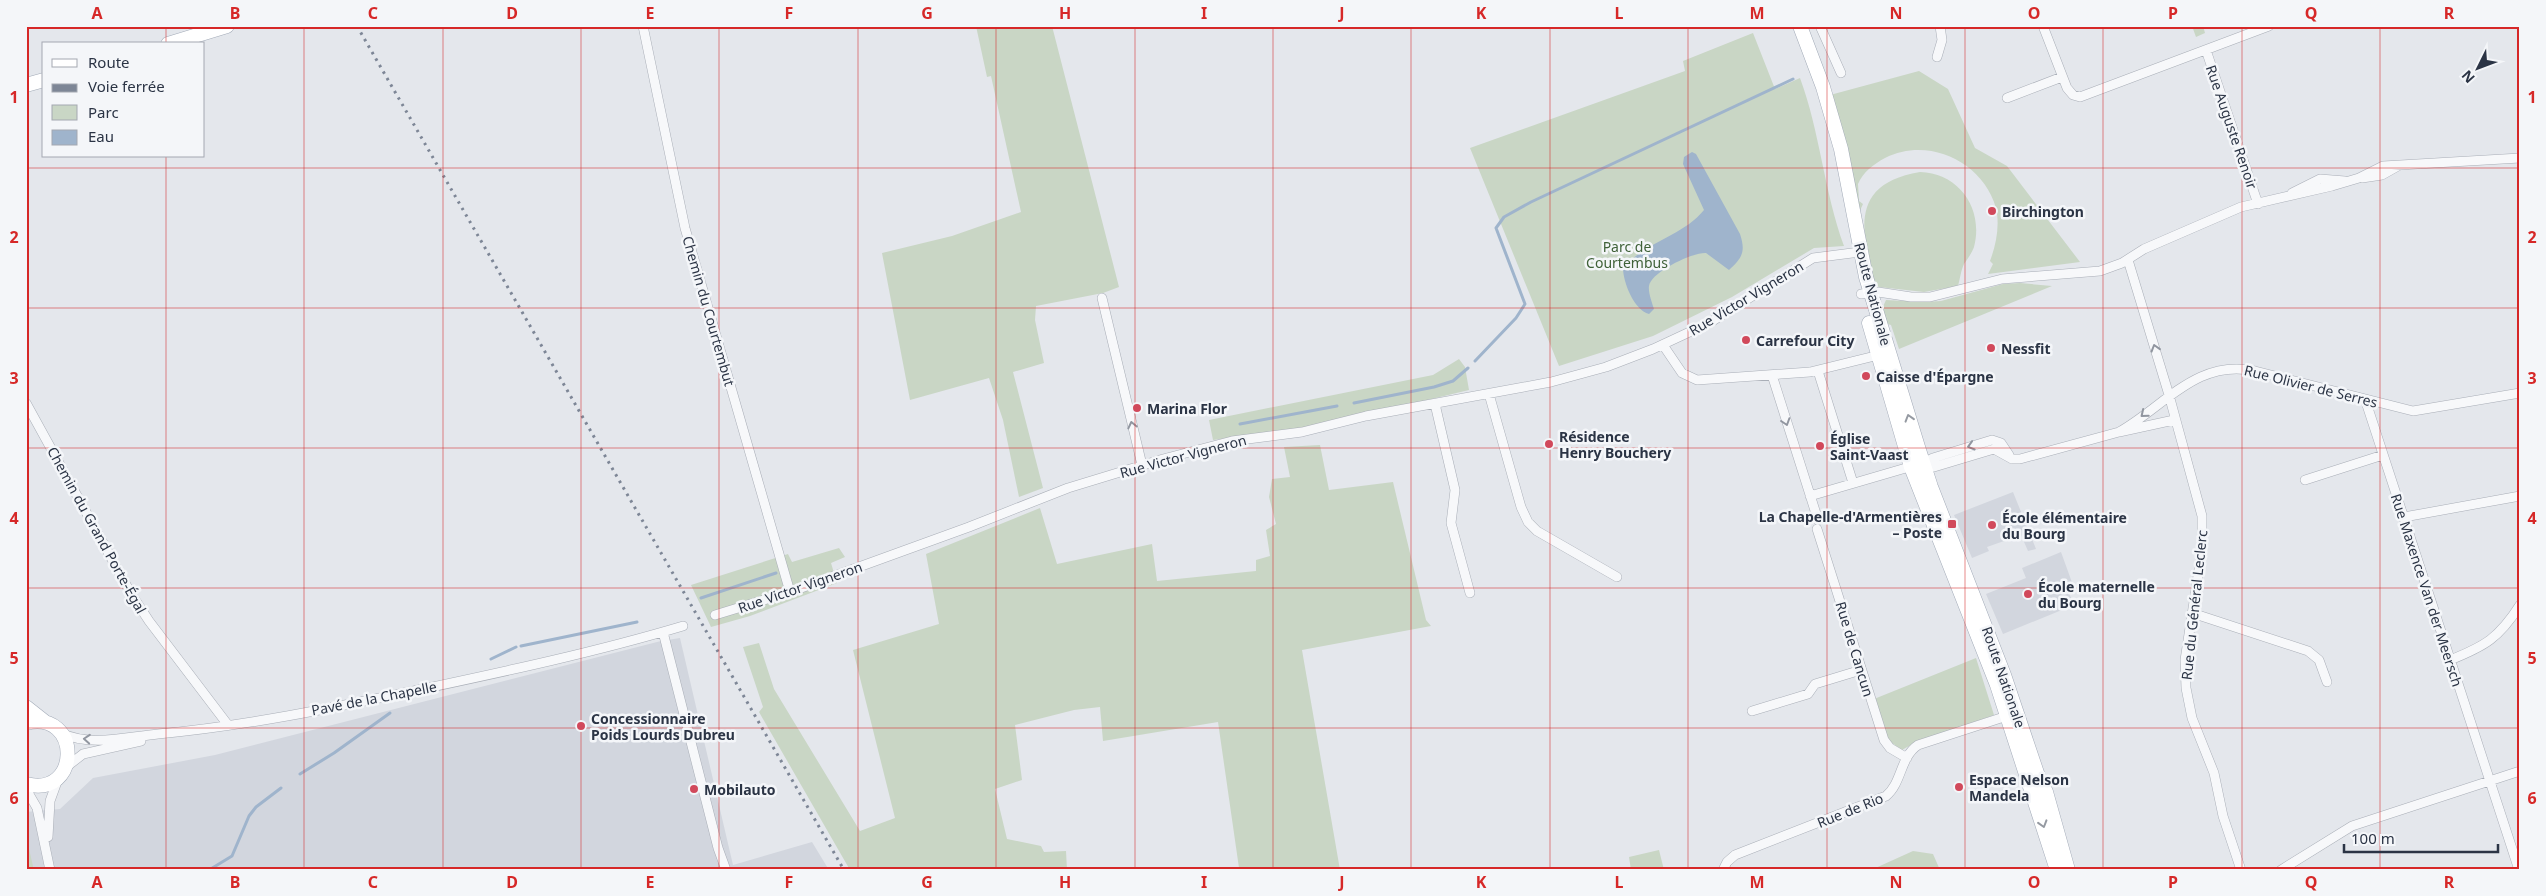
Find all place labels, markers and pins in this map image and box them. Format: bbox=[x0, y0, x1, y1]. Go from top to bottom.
place label: Birchington bbox=[2002, 202, 2084, 221]
marker: Birchington bbox=[1986, 205, 1998, 217]
place label: Carrefour City bbox=[1756, 331, 1854, 350]
marker: Carrefour City bbox=[1740, 334, 1752, 346]
place label: Nessfit bbox=[2001, 339, 2050, 358]
marker: Nessfit bbox=[1985, 342, 1997, 354]
place label: Caisse d'Épargne bbox=[1876, 367, 1994, 386]
marker: Caisse d'Épargne bbox=[1860, 370, 1872, 382]
place label: Marina Flor bbox=[1147, 399, 1228, 418]
marker: Marina Flor bbox=[1131, 402, 1143, 414]
place label: Résidence Henry Bouchery bbox=[1559, 427, 1671, 462]
place label: Église Saint-Vaast bbox=[1830, 429, 1909, 464]
marker: Résidence Henry Bouchery bbox=[1543, 438, 1555, 450]
marker: Église Saint-Vaast bbox=[1814, 440, 1826, 452]
place label: La Chapelle-d'Armentières – Poste bbox=[1759, 507, 1942, 542]
place label: École élémentaire du Bourg bbox=[2002, 508, 2127, 543]
marker: La Chapelle-d'Armentières – Poste bbox=[1946, 518, 1958, 530]
marker: École élémentaire du Bourg bbox=[1986, 519, 1998, 531]
place label: École maternelle du Bourg bbox=[2038, 577, 2155, 612]
marker: École maternelle du Bourg bbox=[2022, 588, 2034, 600]
place label: Concessionnaire Poids Lourds Dubreu bbox=[591, 709, 735, 744]
marker: Concessionnaire Poids Lourds Dubreu bbox=[575, 720, 587, 732]
place label: Espace Nelson Mandela bbox=[1969, 770, 2069, 805]
place label: Mobilauto bbox=[704, 780, 776, 799]
marker: Espace Nelson Mandela bbox=[1953, 781, 1965, 793]
marker: Mobilauto bbox=[688, 783, 700, 795]

